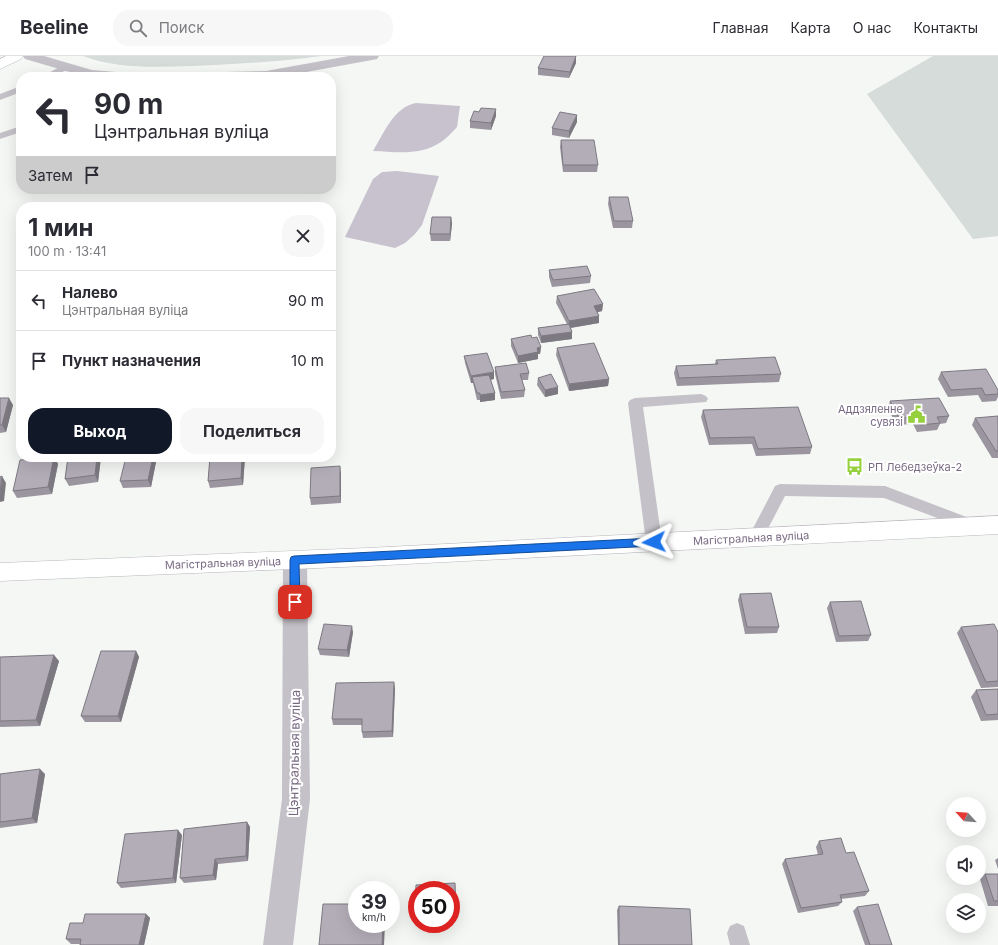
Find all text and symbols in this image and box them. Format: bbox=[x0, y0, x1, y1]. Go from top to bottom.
search box bbox=[113, 10, 393, 46]
text: Beeline bbox=[20, 16, 89, 39]
icon: search bbox=[127, 17, 149, 39]
text: Поиск bbox=[159, 18, 204, 37]
text: Главная bbox=[713, 19, 768, 36]
text: Карта bbox=[790, 19, 831, 36]
text: О нас bbox=[853, 19, 891, 36]
text: Контакты bbox=[913, 19, 978, 36]
text: 90 m bbox=[94, 87, 163, 121]
icon: left bbox=[28, 88, 80, 140]
text: Цэнтральная вуліца bbox=[94, 121, 269, 142]
icon: arrive bbox=[81, 164, 103, 186]
text: Затем bbox=[28, 166, 73, 185]
text: 1 мин bbox=[28, 213, 93, 242]
button: close bbox=[282, 215, 324, 257]
text: 100 m · 13:41 bbox=[28, 243, 106, 259]
text: Налево bbox=[62, 283, 118, 302]
icon: left bbox=[28, 290, 50, 312]
text: 90 m bbox=[288, 291, 324, 310]
text: Цэнтральная вуліца bbox=[62, 302, 188, 318]
icon: arrive bbox=[28, 350, 50, 372]
text: Пункт назначения bbox=[62, 351, 201, 370]
text: 10 m bbox=[291, 351, 324, 370]
place label: Аддзяленне сувязі bbox=[838, 402, 903, 429]
public building icon: Аддзяленне сувязі bbox=[906, 405, 926, 425]
button: Выход bbox=[28, 408, 172, 454]
button: Поделиться bbox=[180, 408, 324, 454]
bus stop icon: РП Лебедзеўка-2 bbox=[845, 457, 865, 477]
place label: РП Лебедзеўка-2 bbox=[868, 460, 962, 474]
position arrow bbox=[633, 521, 675, 563]
street label: Магістральная вуліца bbox=[693, 528, 809, 548]
street label: Магістральная вуліца bbox=[165, 554, 281, 572]
pin bbox=[278, 585, 312, 619]
icon: arrive bbox=[284, 591, 306, 613]
street label: Цэнтральная вуліца bbox=[285, 690, 303, 816]
north arrow bbox=[946, 797, 986, 837]
map controls bbox=[946, 797, 986, 933]
button: sound bbox=[946, 845, 986, 885]
speed limit sign: 50 bbox=[408, 881, 460, 933]
text: 39 bbox=[361, 890, 387, 914]
button: layers bbox=[946, 893, 986, 933]
text: km/h bbox=[362, 911, 386, 923]

